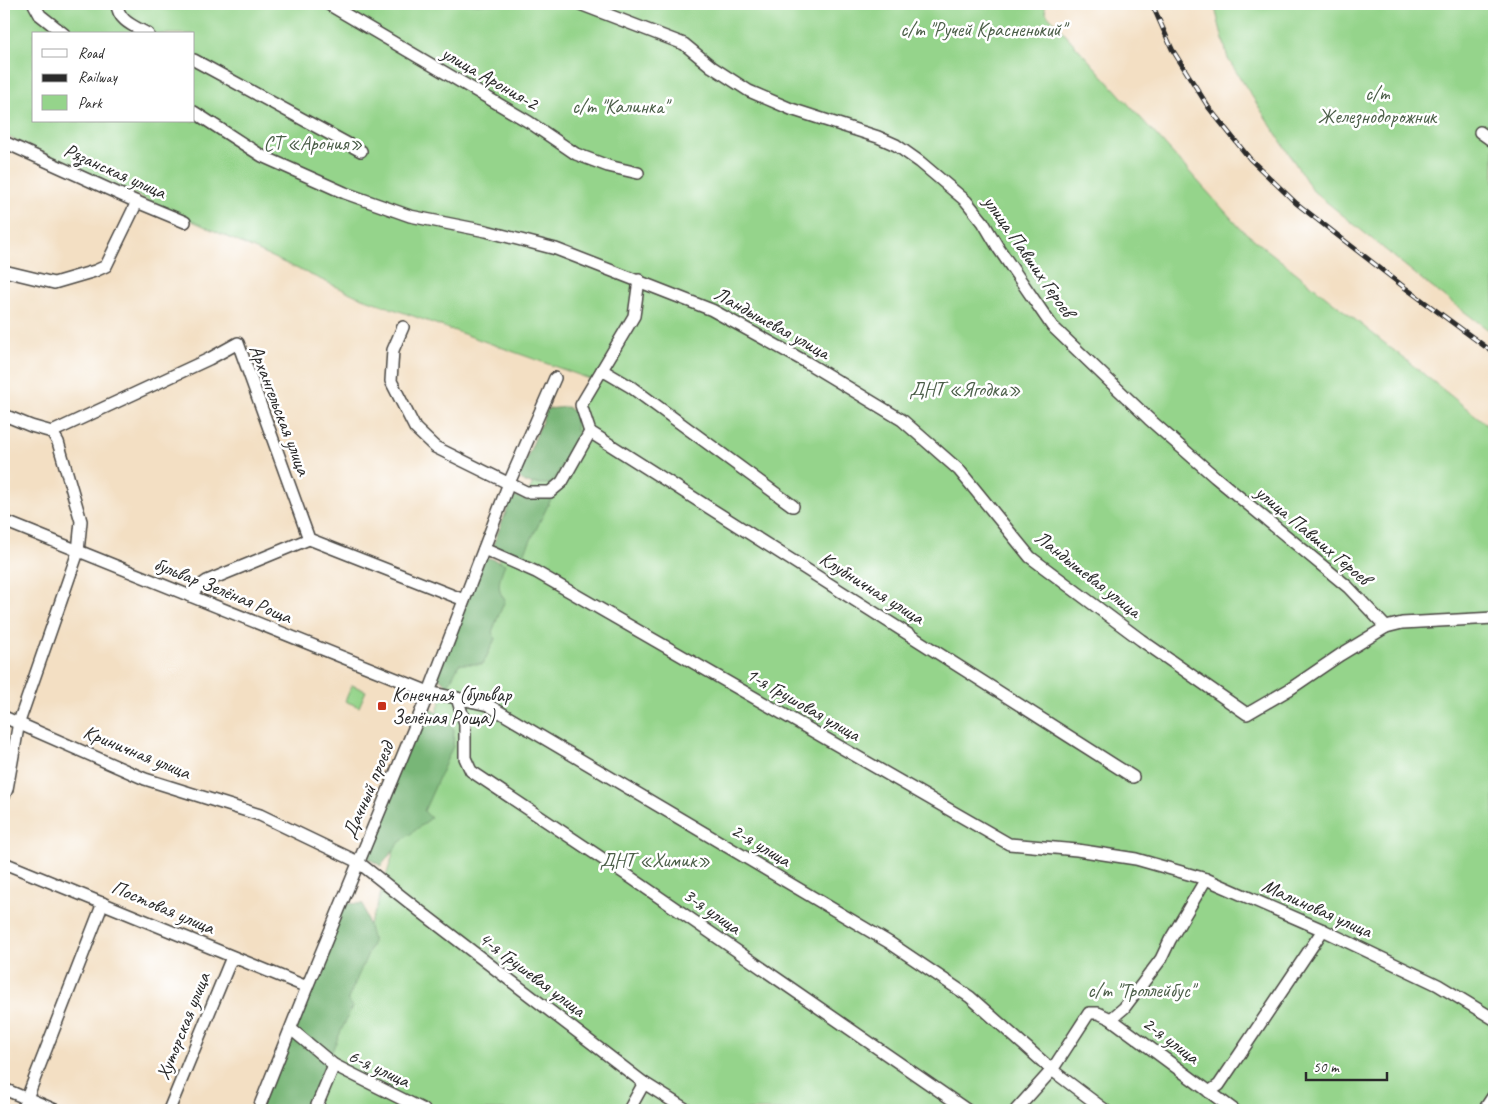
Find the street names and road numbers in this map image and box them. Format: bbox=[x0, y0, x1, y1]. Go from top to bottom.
street label: улица Арония-2 bbox=[436, 40, 544, 117]
street label: Рязанская улица bbox=[60, 137, 171, 206]
street label: улица Павших Героев bbox=[977, 190, 1083, 326]
street label: Ландышевая улица bbox=[710, 281, 836, 366]
street label: Архангельская улица bbox=[244, 341, 317, 480]
street label: улица Павших Героев bbox=[1250, 479, 1379, 594]
street label: Ландышевая улица bbox=[1030, 525, 1148, 624]
street label: Клубничная улица bbox=[815, 546, 930, 631]
street label: бульвар Зелёная Роща bbox=[150, 551, 297, 629]
street label: 1-я Грушовая улица bbox=[741, 661, 866, 748]
street label: Криничная улица bbox=[80, 719, 195, 785]
street label: Дачный проезд bbox=[336, 736, 400, 842]
street label: 2-я улица bbox=[727, 818, 796, 873]
street label: Малиновая улица bbox=[1258, 873, 1378, 944]
street label: Постовая улица bbox=[108, 874, 219, 940]
street label: 3-я улица bbox=[678, 882, 747, 941]
street label: 4-я Грушевая улица bbox=[474, 926, 592, 1023]
street label: Хуторская улица bbox=[150, 968, 216, 1083]
street label: 2-я улица bbox=[1138, 1010, 1205, 1070]
street label: 6-я улица bbox=[344, 1043, 415, 1094]

